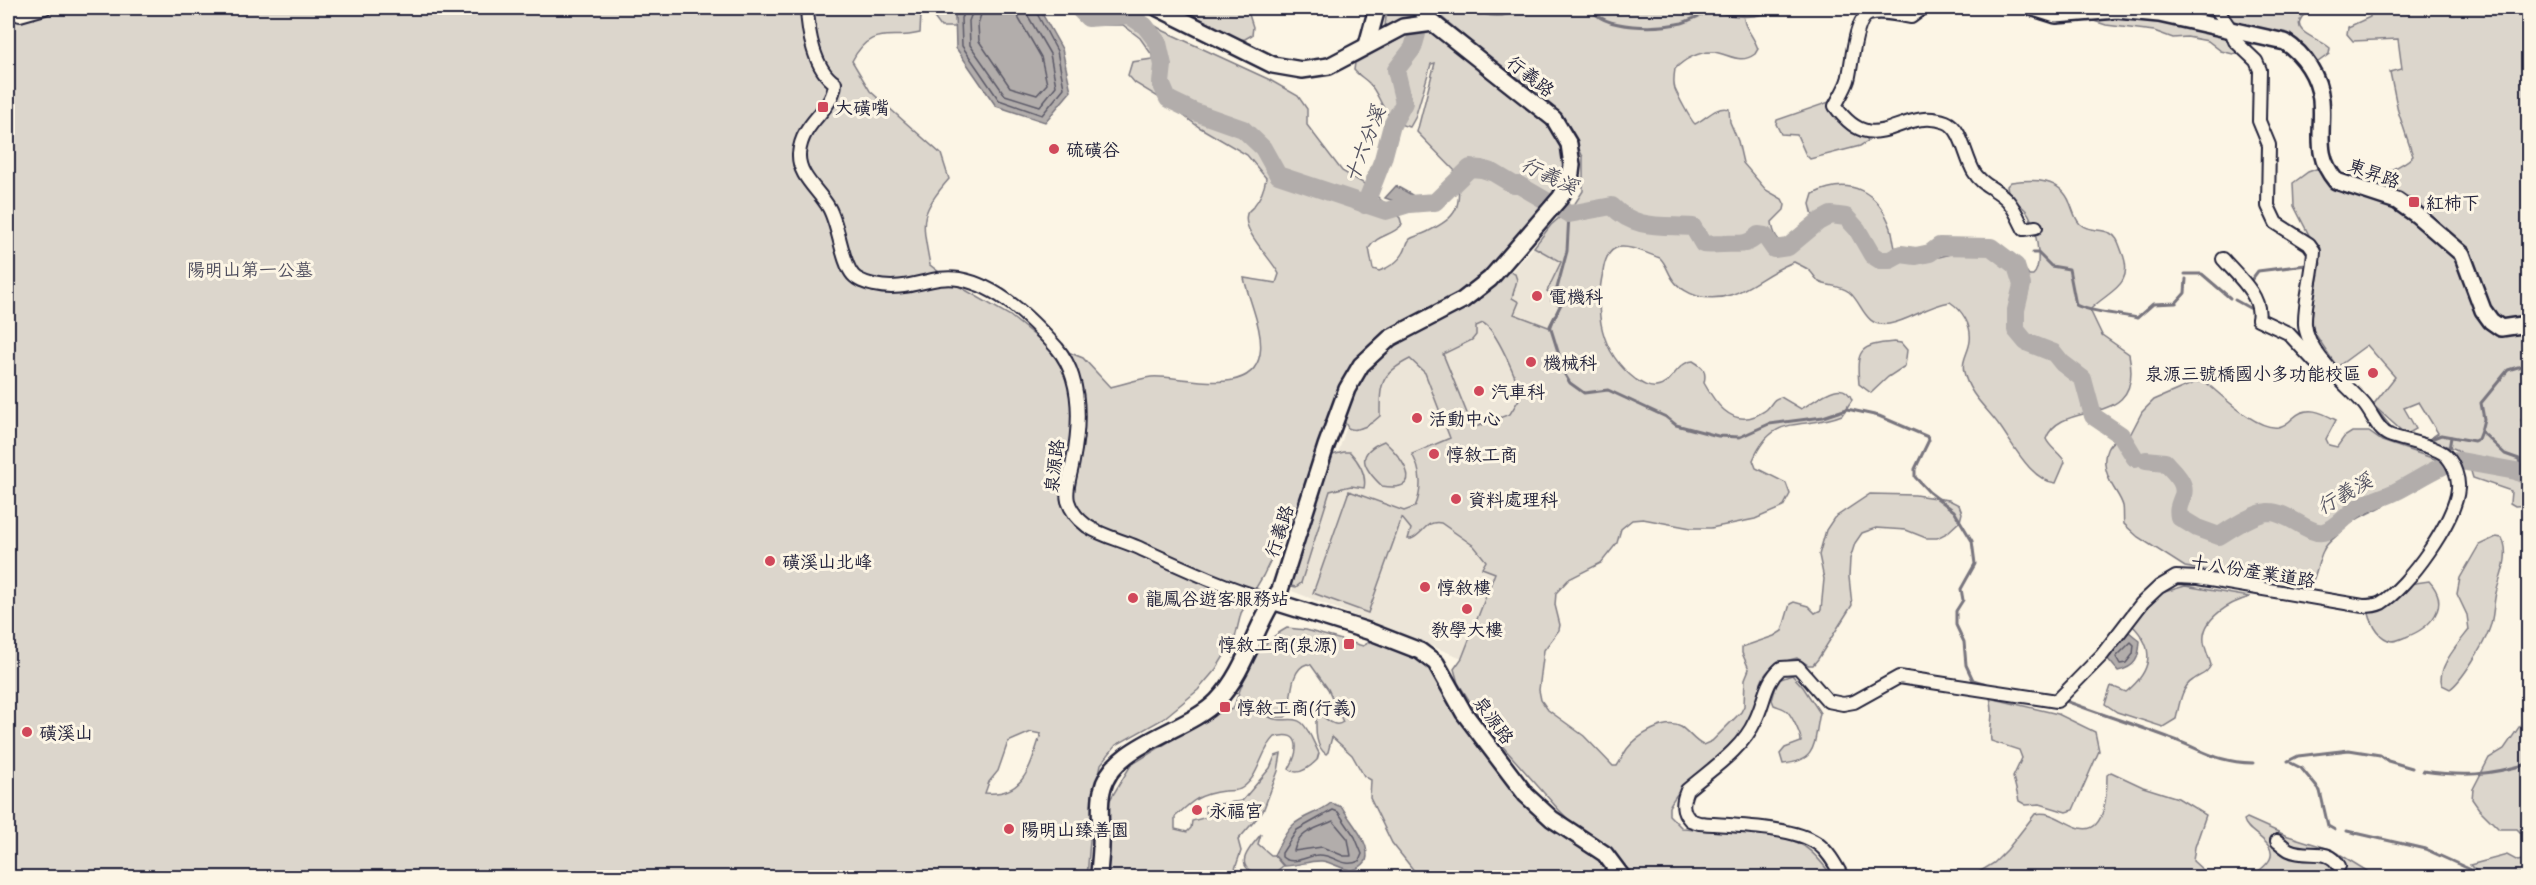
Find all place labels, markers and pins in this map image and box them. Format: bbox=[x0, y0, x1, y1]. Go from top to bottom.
place label: 大磺嘴 bbox=[835, 96, 889, 119]
marker: 大磺嘴 bbox=[816, 100, 830, 114]
place label: 硫磺谷 bbox=[1066, 138, 1120, 161]
marker: 硫磺谷 bbox=[1047, 142, 1061, 156]
place label: 紅柿下 bbox=[2426, 191, 2480, 214]
marker: 紅柿下 bbox=[2407, 195, 2421, 209]
place label: 電機科 bbox=[1549, 285, 1603, 308]
marker: 電機科 bbox=[1530, 289, 1544, 303]
place label: 機械科 bbox=[1543, 351, 1597, 374]
marker: 機械科 bbox=[1524, 355, 1538, 369]
place label: 泉源三號橋國小多功能校區 bbox=[2145, 362, 2361, 385]
marker: 泉源三號橋國小多功能校區 bbox=[2366, 366, 2380, 380]
place label: 汽車科 bbox=[1491, 380, 1545, 403]
marker: 汽車科 bbox=[1472, 384, 1486, 398]
place label: 活動中心 bbox=[1429, 407, 1501, 430]
marker: 活動中心 bbox=[1410, 411, 1424, 425]
place label: 惇敘工商 bbox=[1446, 443, 1518, 466]
marker: 惇敘工商 bbox=[1427, 447, 1441, 461]
place label: 資料處理科 bbox=[1468, 488, 1558, 511]
marker: 資料處理科 bbox=[1449, 492, 1463, 506]
place label: 磺溪山北峰 bbox=[782, 550, 872, 573]
marker: 磺溪山北峰 bbox=[763, 554, 777, 568]
place label: 惇敘樓 bbox=[1437, 576, 1491, 599]
marker: 惇敘樓 bbox=[1418, 580, 1432, 594]
place label: 龍鳳谷遊客服務站 bbox=[1145, 587, 1289, 610]
marker: 龍鳳谷遊客服務站 bbox=[1126, 591, 1140, 605]
marker: 教學大樓 bbox=[1460, 602, 1474, 616]
place label: 教學大樓 bbox=[1431, 618, 1503, 641]
place label: 惇敘工商(泉源) bbox=[1218, 633, 1337, 656]
marker: 惇敘工商(泉源) bbox=[1342, 637, 1356, 651]
place label: 惇敘工商(行義) bbox=[1237, 696, 1356, 719]
marker: 惇敘工商(行義) bbox=[1218, 700, 1232, 714]
place label: 磺溪山 bbox=[39, 721, 93, 744]
marker: 磺溪山 bbox=[20, 725, 34, 739]
place label: 永福宮 bbox=[1209, 799, 1263, 822]
marker: 永福宮 bbox=[1190, 803, 1204, 817]
place label: 陽明山臻善園 bbox=[1021, 818, 1129, 841]
marker: 陽明山臻善園 bbox=[1002, 822, 1016, 836]

